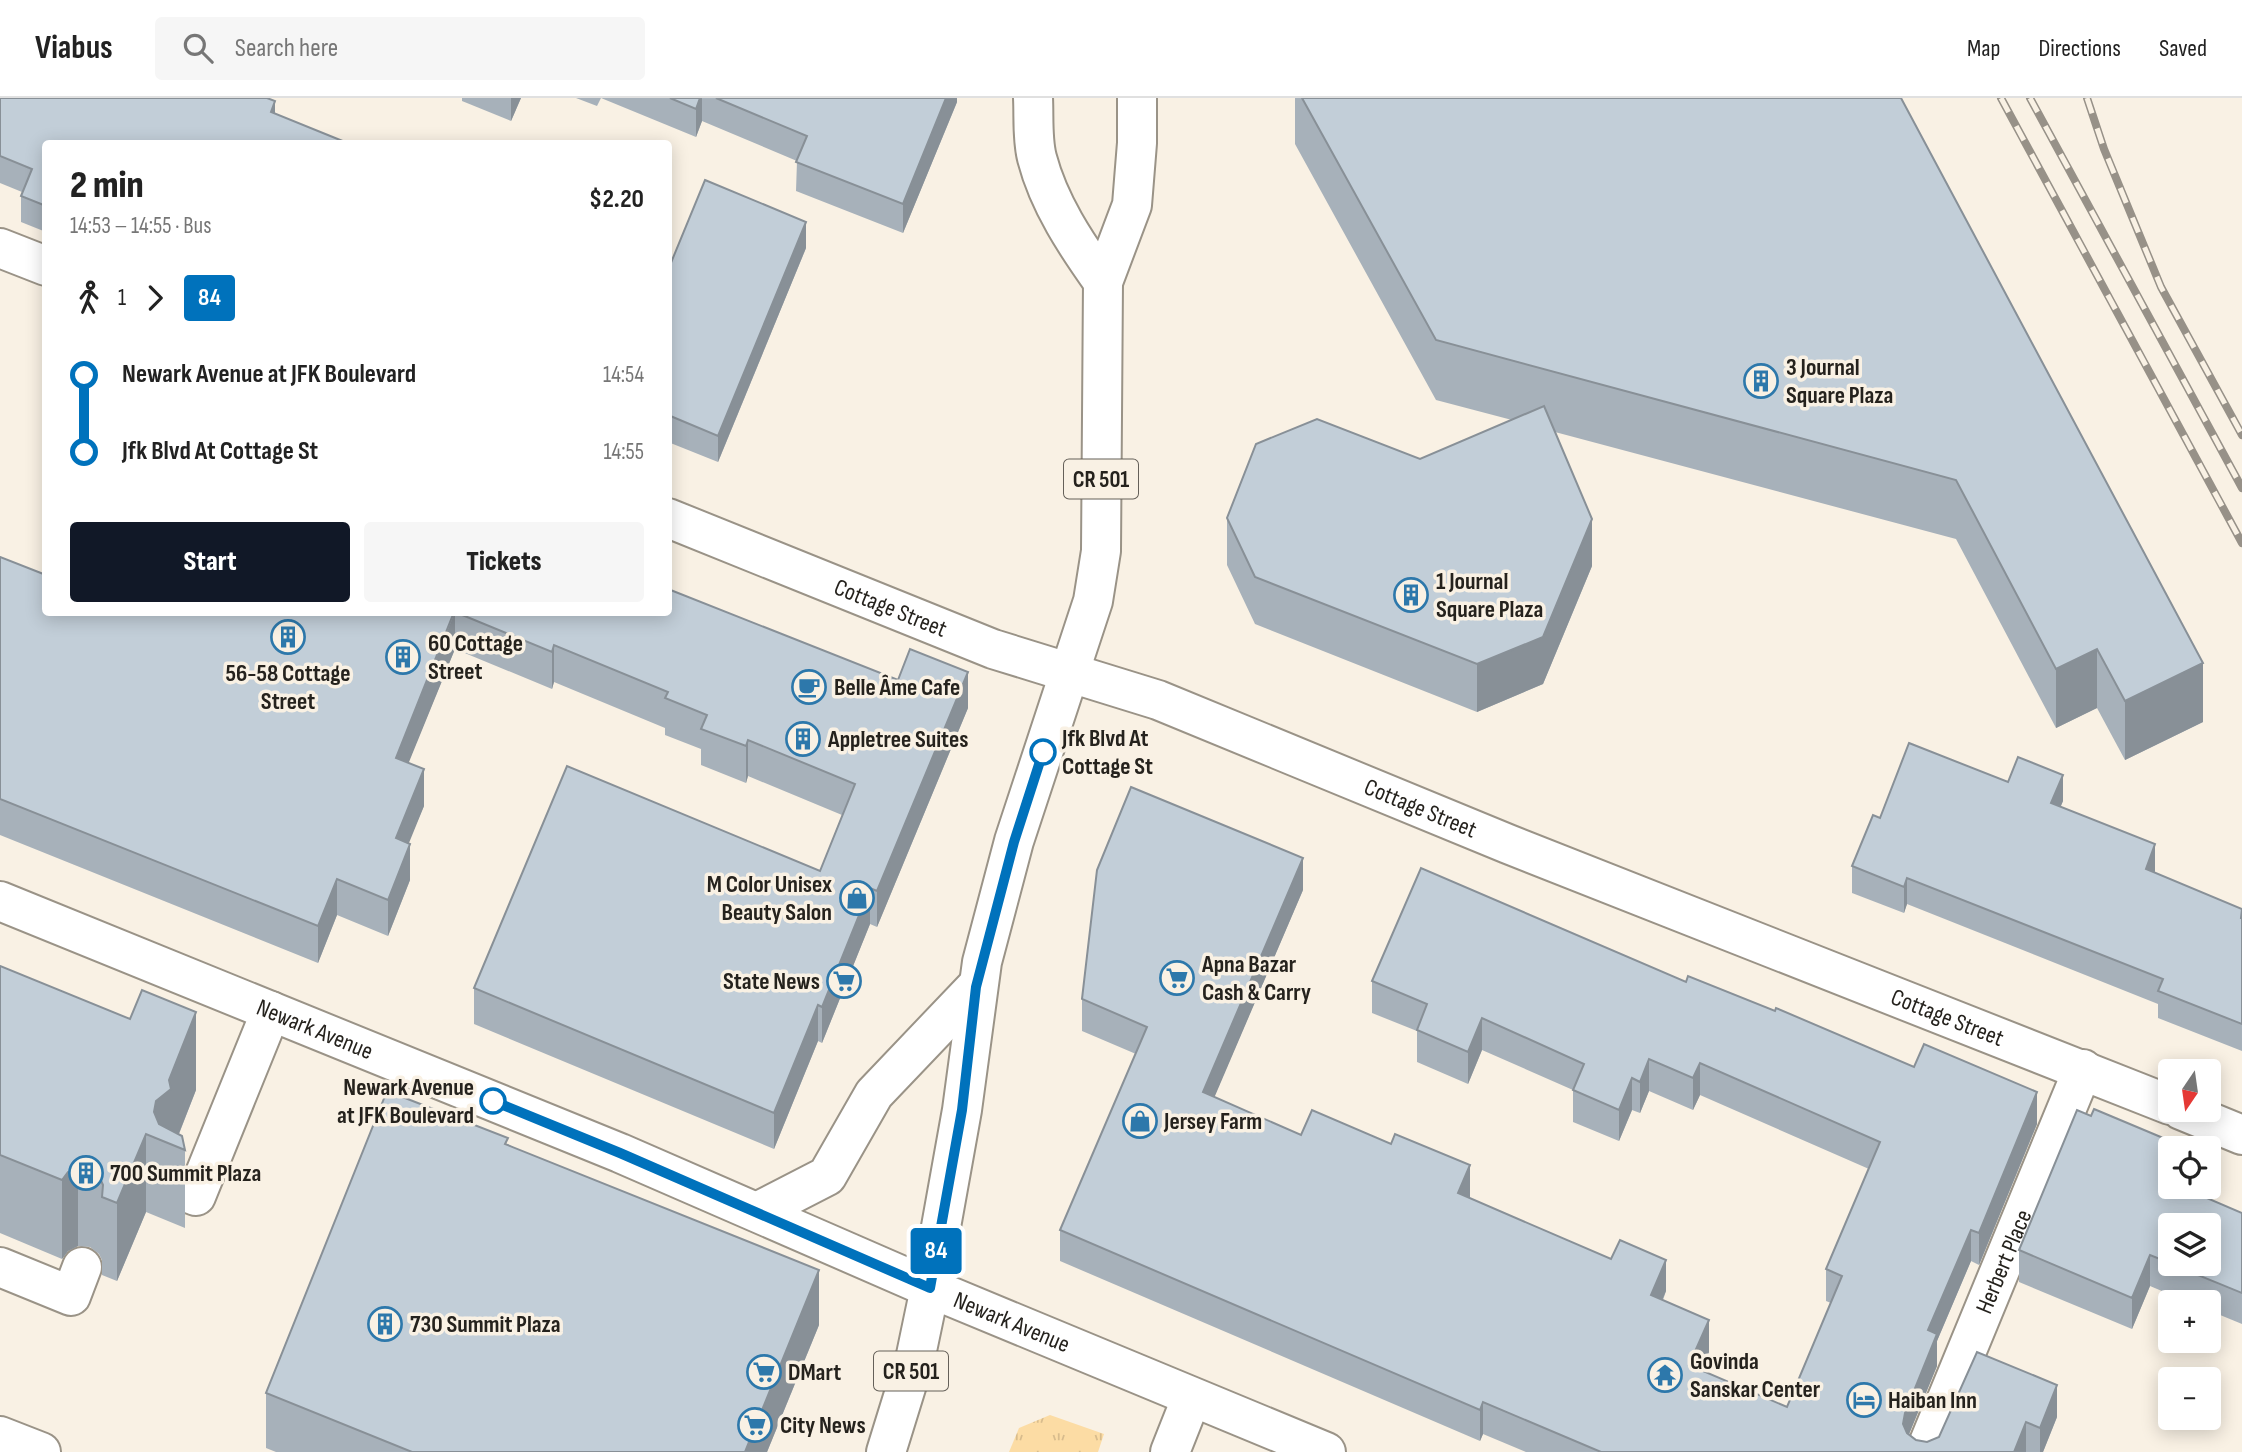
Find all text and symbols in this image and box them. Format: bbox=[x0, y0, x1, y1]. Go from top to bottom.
search box bbox=[155, 17, 645, 80]
text: Viabus bbox=[35, 28, 113, 68]
icon: search bbox=[179, 29, 217, 67]
text: Search here bbox=[235, 33, 338, 64]
text: Map bbox=[1967, 34, 2000, 63]
text: Directions bbox=[2038, 34, 2121, 63]
text: Saved bbox=[2159, 34, 2207, 63]
text: 2 min bbox=[70, 163, 144, 208]
text: $2.20 bbox=[589, 184, 644, 215]
text: 14:53 – 14:55 · Bus bbox=[70, 212, 211, 240]
icon: walk bbox=[70, 279, 108, 317]
icon: forward bbox=[136, 279, 174, 317]
text: 84 bbox=[198, 283, 221, 312]
text: 1 bbox=[118, 284, 126, 312]
place label: 3 Journal Square Plaza bbox=[1786, 353, 1893, 410]
text: Newark Avenue at JFK Boulevard bbox=[122, 359, 416, 390]
text: 14:54 bbox=[603, 361, 644, 389]
building icon: 3 Journal Square Plaza bbox=[1742, 362, 1780, 400]
text: Jfk Blvd At Cottage St bbox=[122, 436, 318, 467]
text: 14:55 bbox=[604, 438, 644, 466]
road number: CR 501 bbox=[1064, 460, 1138, 498]
button: Start bbox=[70, 522, 350, 602]
button: Tickets bbox=[364, 522, 644, 602]
place label: 1 Journal Square Plaza bbox=[1436, 567, 1543, 624]
street label: Cottage Street bbox=[830, 573, 951, 644]
building icon: 1 Journal Square Plaza bbox=[1392, 576, 1430, 614]
building icon: 56-58 Cottage Street bbox=[269, 618, 307, 656]
place label: 60 Cottage Street bbox=[428, 629, 523, 686]
building icon: 60 Cottage Street bbox=[384, 638, 422, 676]
place label: 56-58 Cottage Street bbox=[225, 659, 351, 716]
cafe icon: Belle Âme Cafe bbox=[790, 668, 828, 706]
place label: Belle Âme Cafe bbox=[834, 673, 960, 702]
building icon: Appletree Suites bbox=[784, 720, 822, 758]
place label: Jfk Blvd At Cottage St bbox=[1061, 724, 1153, 781]
place label: Appletree Suites bbox=[827, 725, 968, 754]
marker: Jfk Blvd At Cottage St bbox=[1030, 739, 1056, 765]
street label: Cottage Street bbox=[1360, 772, 1481, 844]
place label: M Color Unisex Beauty Salon bbox=[707, 870, 832, 927]
shop icon: M Color Unisex Beauty Salon bbox=[838, 879, 876, 917]
place label: Apna Bazar Cash & Carry bbox=[1201, 950, 1311, 1007]
supermarket icon: Apna Bazar Cash & Carry bbox=[1158, 959, 1196, 997]
supermarket icon: State News bbox=[825, 962, 863, 1000]
place label: State News bbox=[723, 967, 820, 996]
street label: Cottage Street bbox=[1887, 982, 2008, 1053]
street label: Newark Avenue bbox=[252, 993, 377, 1066]
north arrow bbox=[2158, 1059, 2221, 1122]
map controls bbox=[2158, 1059, 2221, 1430]
place label: Newark Avenue at JFK Boulevard bbox=[337, 1073, 474, 1130]
marker: Newark Avenue at JFK Boulevard bbox=[480, 1088, 506, 1114]
shop icon: Jersey Farm bbox=[1121, 1102, 1159, 1140]
place label: Jersey Farm bbox=[1163, 1107, 1262, 1136]
button: locate bbox=[2158, 1136, 2221, 1199]
building icon: 700 Summit Plaza bbox=[67, 1154, 105, 1192]
place label: 700 Summit Plaza bbox=[110, 1159, 261, 1188]
street label: Herbert Place bbox=[1970, 1206, 2038, 1318]
button: layers bbox=[2158, 1213, 2221, 1276]
line badge: 84 bbox=[904, 1228, 968, 1274]
text: 84 bbox=[925, 1236, 947, 1265]
street label: Newark Avenue bbox=[949, 1285, 1074, 1359]
button: + bbox=[2158, 1290, 2221, 1353]
building icon: 730 Summit Plaza bbox=[366, 1305, 404, 1343]
place label: 730 Summit Plaza bbox=[410, 1310, 561, 1339]
place label: Govinda Sanskar Center bbox=[1690, 1347, 1821, 1404]
road number: CR 501 bbox=[874, 1352, 948, 1390]
supermarket icon: DMart bbox=[745, 1353, 783, 1391]
temple icon: Govinda Sanskar Center bbox=[1646, 1356, 1684, 1394]
place label: DMart bbox=[788, 1358, 841, 1387]
button: − bbox=[2158, 1367, 2221, 1430]
hotel icon: Haiban Inn bbox=[1845, 1381, 1883, 1419]
place label: Haiban Inn bbox=[1888, 1386, 1977, 1415]
supermarket icon: City News bbox=[736, 1406, 774, 1444]
place label: City News bbox=[780, 1411, 866, 1440]

